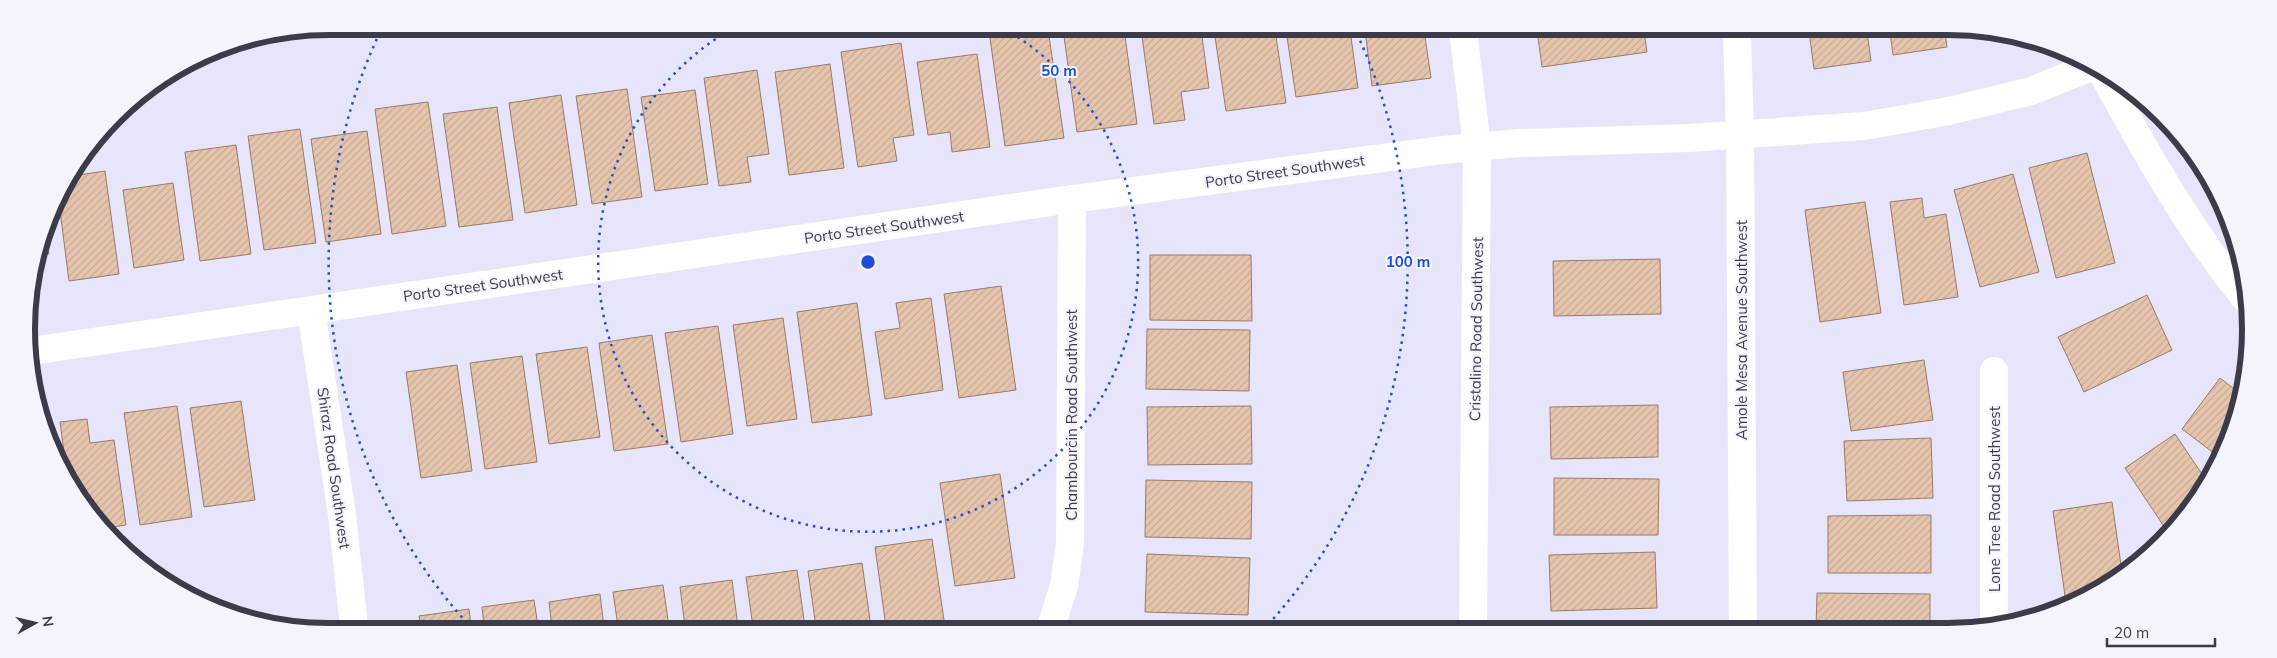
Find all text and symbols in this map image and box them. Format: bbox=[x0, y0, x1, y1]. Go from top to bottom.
text: 50 m bbox=[1041, 61, 1077, 80]
street label: Porto Street Southwest bbox=[1204, 150, 1366, 192]
street label: Porto Street Southwest bbox=[803, 206, 965, 248]
street label: Amole Mesa Avenue Southwest bbox=[1732, 220, 1751, 440]
street label: Cristalino Road Southwest bbox=[1465, 237, 1487, 421]
text: 100 m bbox=[1386, 252, 1430, 271]
centre of rings bbox=[859, 253, 877, 271]
street label: Porto Street Southwest bbox=[402, 264, 564, 306]
street label: Chambourcin Road Southwest bbox=[1062, 309, 1081, 521]
street label: Shiraz Road Southwest bbox=[313, 386, 355, 550]
street label: Lone Tree Road Southwest bbox=[1985, 406, 2004, 592]
north arrow bbox=[10, 598, 60, 648]
text: N bbox=[38, 615, 58, 628]
scale bar bbox=[2107, 616, 2214, 648]
text: 20 m bbox=[2114, 623, 2149, 642]

